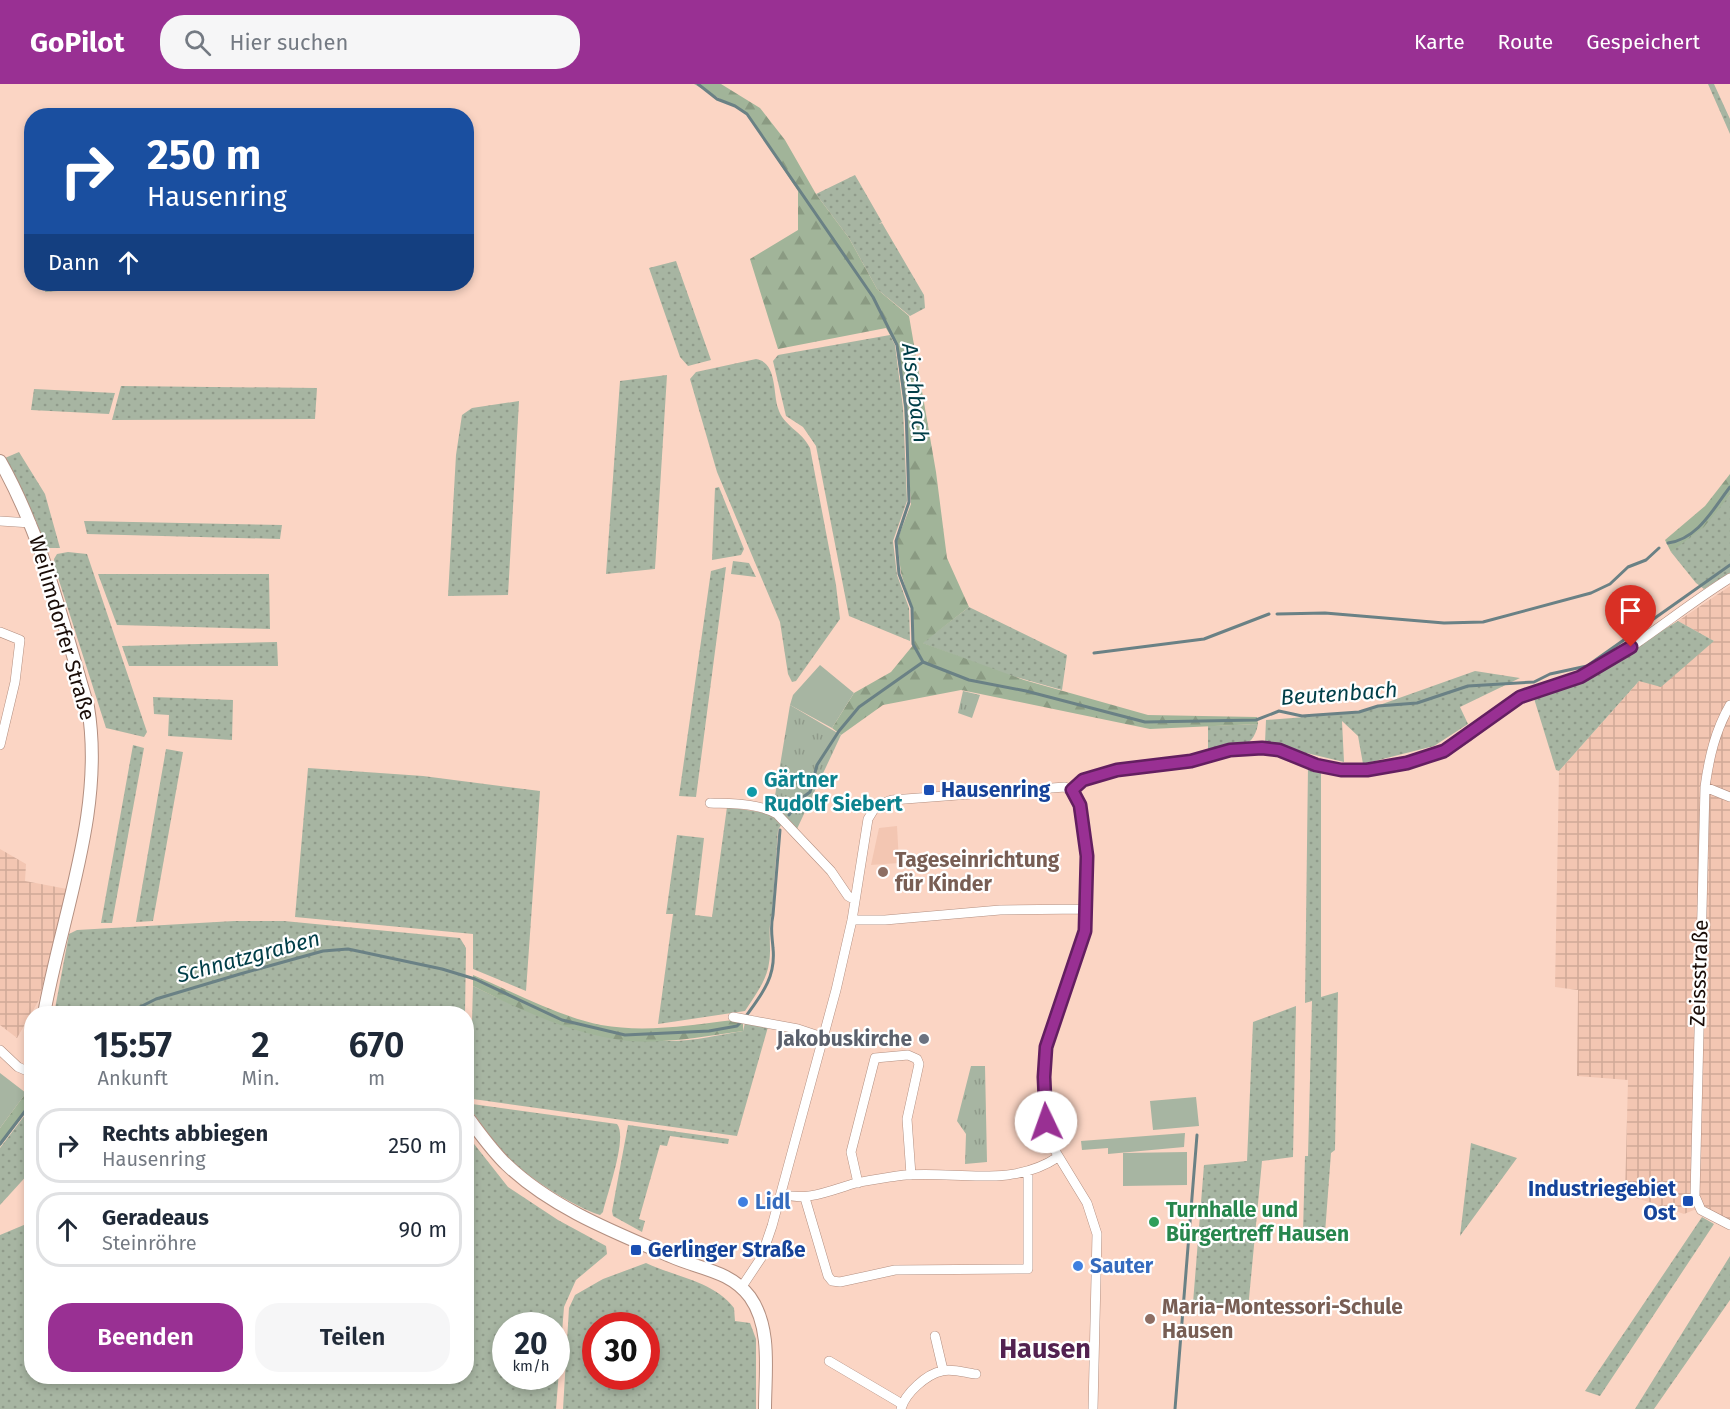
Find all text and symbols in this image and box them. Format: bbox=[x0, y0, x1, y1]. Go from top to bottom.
search box bbox=[160, 15, 580, 69]
text: GoPilot bbox=[30, 26, 124, 59]
icon: search bbox=[181, 26, 214, 59]
text: Hier suchen bbox=[229, 29, 348, 56]
text: Karte bbox=[1414, 29, 1465, 55]
text: Route bbox=[1498, 29, 1553, 55]
text: Gespeichert bbox=[1586, 29, 1700, 55]
text: 250 m bbox=[147, 130, 261, 180]
icon: right bbox=[48, 132, 126, 210]
text: Hausenring bbox=[147, 181, 287, 213]
icon: ahead bbox=[112, 246, 145, 279]
text: Dann bbox=[48, 249, 100, 276]
water label: Aischbach bbox=[896, 341, 935, 445]
street label: Weilimdorfer Straße bbox=[23, 533, 101, 723]
pin bbox=[1605, 585, 1656, 647]
icon: arrive bbox=[1614, 594, 1647, 627]
water label: Beutenbach bbox=[1280, 676, 1398, 711]
place label: Gärtner Rudolf Siebert bbox=[764, 767, 904, 817]
place label: Hausenring bbox=[941, 777, 1051, 803]
marker: Hausenring bbox=[922, 783, 936, 797]
marker: Gärtner Rudolf Siebert bbox=[745, 785, 759, 799]
place label: Tageseinrichtung für Kinder bbox=[895, 847, 1060, 897]
marker: Tageseinrichtung für Kinder bbox=[876, 865, 890, 879]
street label: Zeissstraße bbox=[1684, 919, 1714, 1027]
water label: Schnatzgraben bbox=[173, 924, 323, 989]
text: 15:57 bbox=[93, 1023, 172, 1067]
text: 2 bbox=[251, 1023, 270, 1067]
text: 670 bbox=[349, 1023, 405, 1067]
place label: Jakobuskirche bbox=[775, 1026, 912, 1052]
marker: Jakobuskirche bbox=[917, 1032, 931, 1046]
text: Ankunft bbox=[97, 1066, 168, 1090]
text: Min. bbox=[241, 1066, 279, 1090]
text: m bbox=[368, 1066, 385, 1090]
position arrow bbox=[1014, 1090, 1078, 1154]
text: Rechts abbiegen bbox=[102, 1120, 268, 1147]
icon: right bbox=[51, 1129, 84, 1162]
text: 250 m bbox=[388, 1132, 447, 1159]
text: Hausenring bbox=[102, 1147, 206, 1171]
place label: Industriegebiet Ost bbox=[1528, 1176, 1677, 1226]
place label: Lidl bbox=[755, 1189, 791, 1215]
marker: Industriegebiet Ost bbox=[1681, 1194, 1695, 1208]
marker: Lidl bbox=[736, 1195, 750, 1209]
place label: Turnhalle und Bürgertreff Hausen bbox=[1166, 1197, 1349, 1247]
text: Geradeaus bbox=[102, 1204, 209, 1231]
icon: ahead bbox=[51, 1213, 84, 1246]
marker: Turnhalle und Bürgertreff Hausen bbox=[1147, 1215, 1161, 1229]
text: 90 m bbox=[398, 1216, 447, 1243]
text: Steinröhre bbox=[102, 1231, 197, 1255]
place label: Gerlinger Straße bbox=[648, 1237, 806, 1263]
marker: Gerlinger Straße bbox=[629, 1243, 643, 1257]
place label: Sauter bbox=[1090, 1253, 1154, 1279]
marker: Sauter bbox=[1071, 1259, 1085, 1273]
place label: Maria-Montessori-Schule Hausen bbox=[1162, 1294, 1403, 1344]
button: Beenden bbox=[48, 1303, 243, 1372]
button: Teilen bbox=[255, 1303, 450, 1372]
speed limit sign: 30 bbox=[582, 1312, 660, 1390]
marker: Maria-Montessori-Schule Hausen bbox=[1143, 1312, 1157, 1326]
text: 20 bbox=[514, 1326, 548, 1362]
district label: Hausen bbox=[999, 1333, 1091, 1365]
text: km/h bbox=[512, 1357, 550, 1375]

